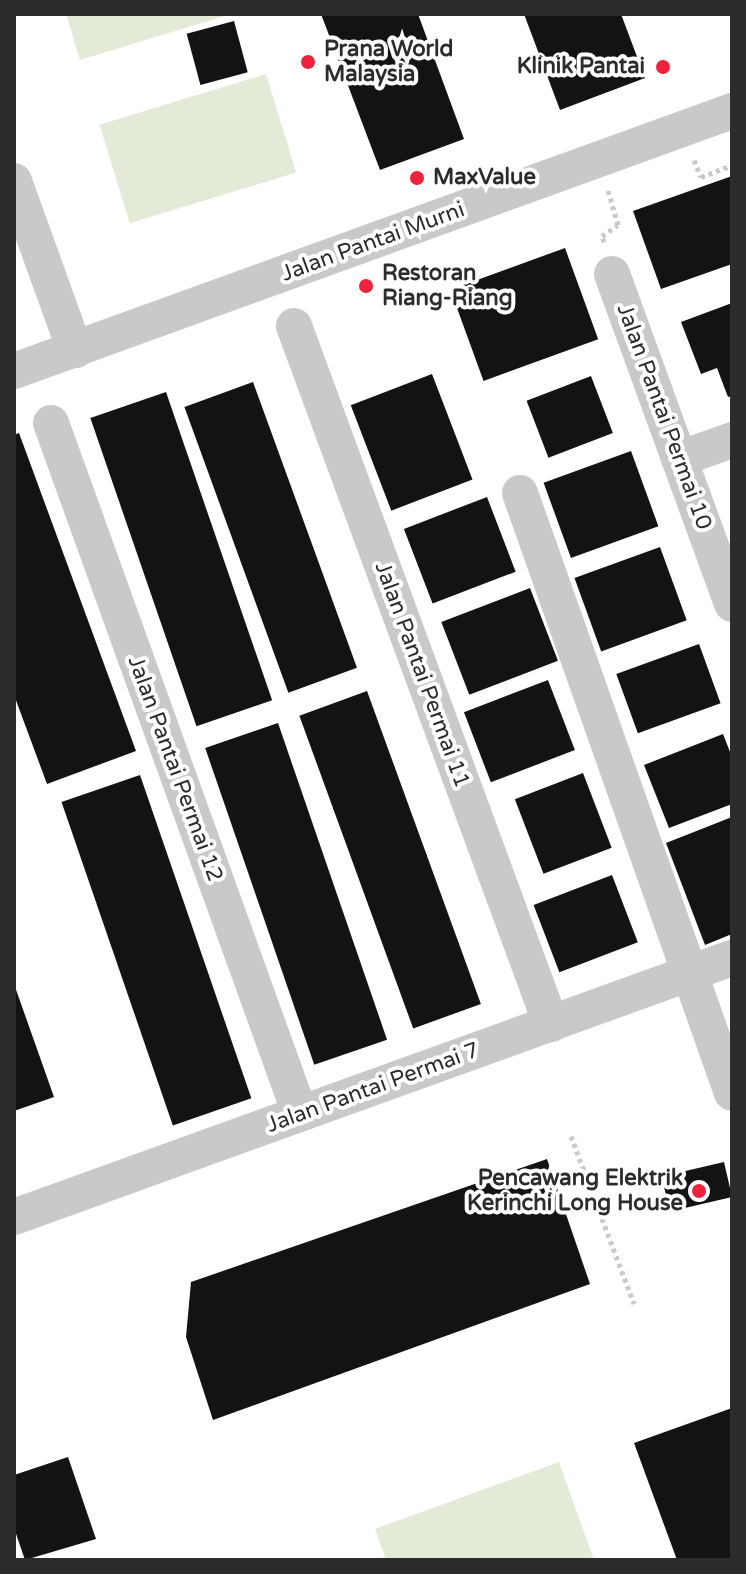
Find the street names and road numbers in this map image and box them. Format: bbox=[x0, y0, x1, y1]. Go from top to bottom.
street label: Jalan Pantai Murni bbox=[278, 197, 468, 287]
street label: Jalan Pantai Permai 10 bbox=[611, 301, 717, 533]
street label: Jalan Pantai Permai 11 bbox=[369, 559, 475, 791]
street label: Jalan Pantai Permai 12 bbox=[122, 653, 228, 885]
street label: Jalan Pantai Permai 7 bbox=[263, 1037, 483, 1139]

